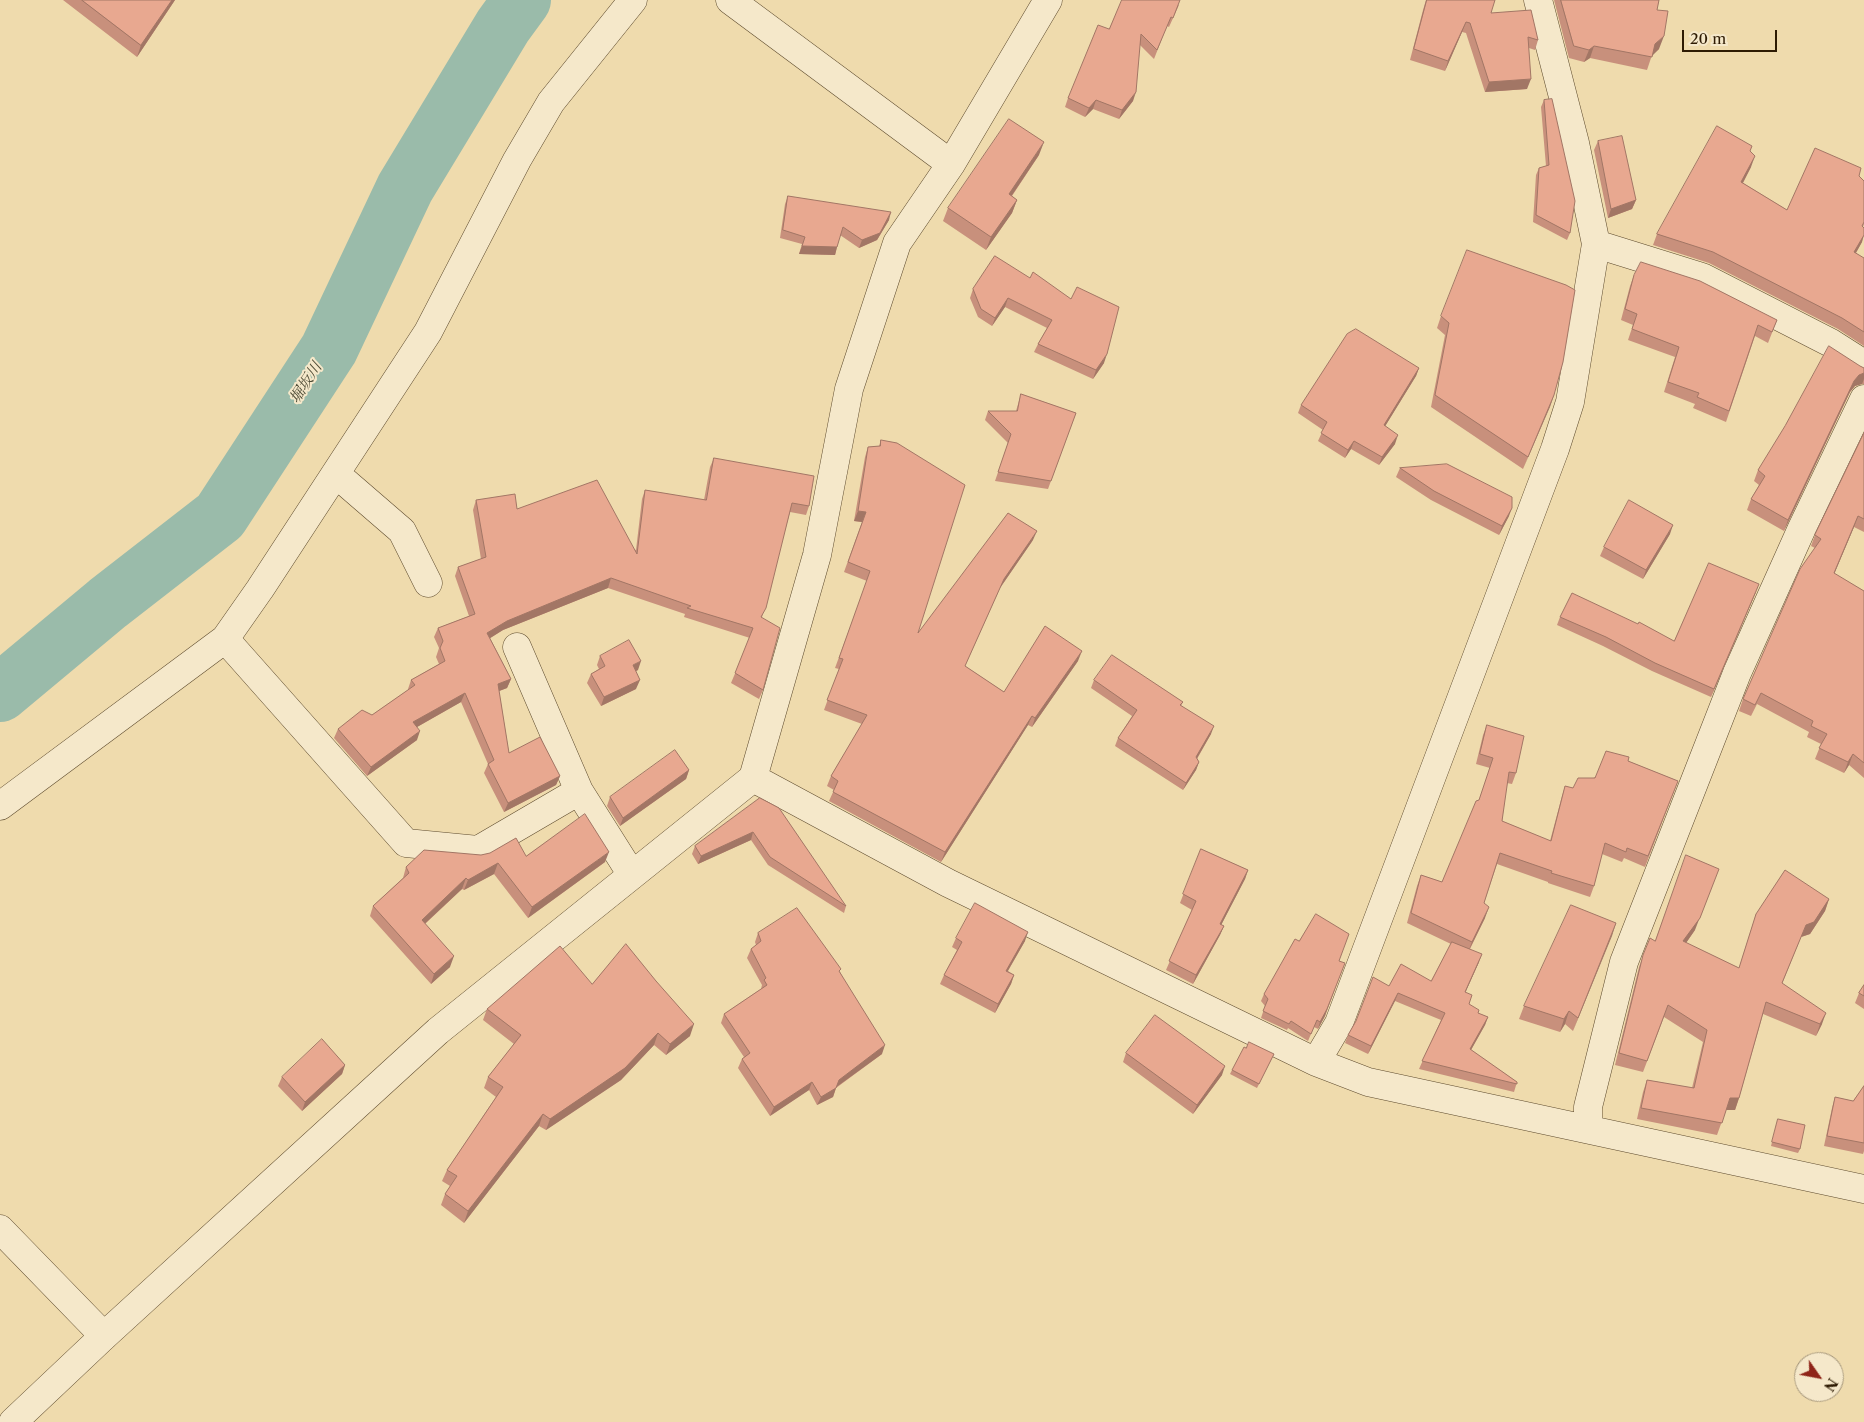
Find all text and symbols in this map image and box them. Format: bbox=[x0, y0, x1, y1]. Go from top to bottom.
scale bar bbox=[1684, 20, 1779, 52]
text: 20 m bbox=[1690, 29, 1726, 48]
water label: 堀坂川 bbox=[286, 359, 326, 407]
north arrow bbox=[1794, 1352, 1844, 1402]
text: N bbox=[1820, 1375, 1842, 1395]

